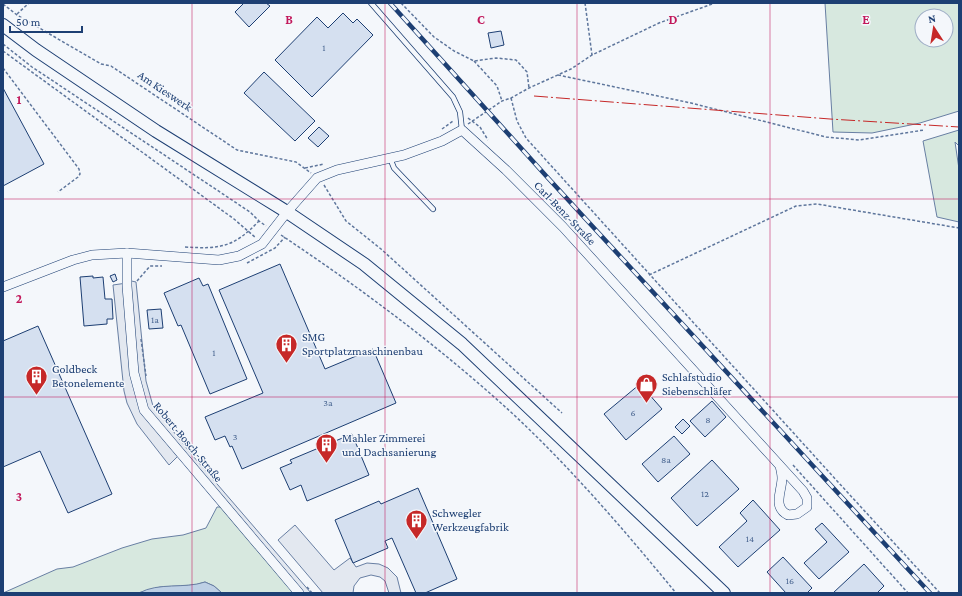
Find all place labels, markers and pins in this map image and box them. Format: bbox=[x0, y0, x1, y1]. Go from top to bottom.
place label: SMG Sportplatzmaschinenbau bbox=[302, 330, 423, 358]
building icon: SMG Sportplatzmaschinenbau bbox=[274, 331, 300, 364]
place label: Goldbeck Betonelemente bbox=[52, 362, 124, 390]
building icon: Goldbeck Betonelemente bbox=[23, 363, 49, 396]
place label: Schlafstudio Siebenschläfer bbox=[662, 370, 732, 398]
shop icon: Schlafstudio Siebenschläfer bbox=[633, 371, 659, 404]
place label: Mahler Zimmerei und Dachsanierung bbox=[342, 431, 436, 459]
building icon: Mahler Zimmerei und Dachsanierung bbox=[313, 432, 339, 465]
place label: Schwegler Werkzeugfabrik bbox=[432, 506, 509, 534]
building icon: Schwegler Werkzeugfabrik bbox=[403, 507, 429, 540]

